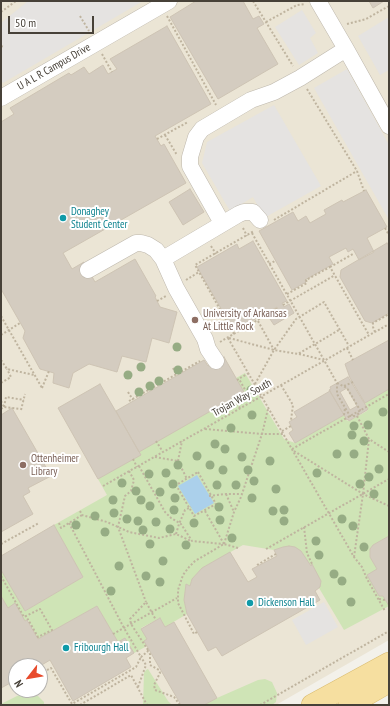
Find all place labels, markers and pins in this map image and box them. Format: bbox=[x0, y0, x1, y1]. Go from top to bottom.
place label: Donaghey Student Center bbox=[71, 205, 128, 231]
marker: Donaghey Student Center bbox=[58, 213, 68, 223]
place label: University of Arkansas At Little Rock bbox=[203, 307, 287, 333]
marker: University of Arkansas At Little Rock bbox=[190, 315, 200, 325]
place label: Ottenheimer Library bbox=[31, 452, 79, 478]
marker: Ottenheimer Library bbox=[18, 460, 28, 470]
place label: Dickenson Hall bbox=[258, 596, 315, 610]
marker: Dickenson Hall bbox=[245, 598, 255, 608]
place label: Fribourgh Hall bbox=[74, 641, 129, 655]
marker: Fribourgh Hall bbox=[61, 643, 71, 653]

